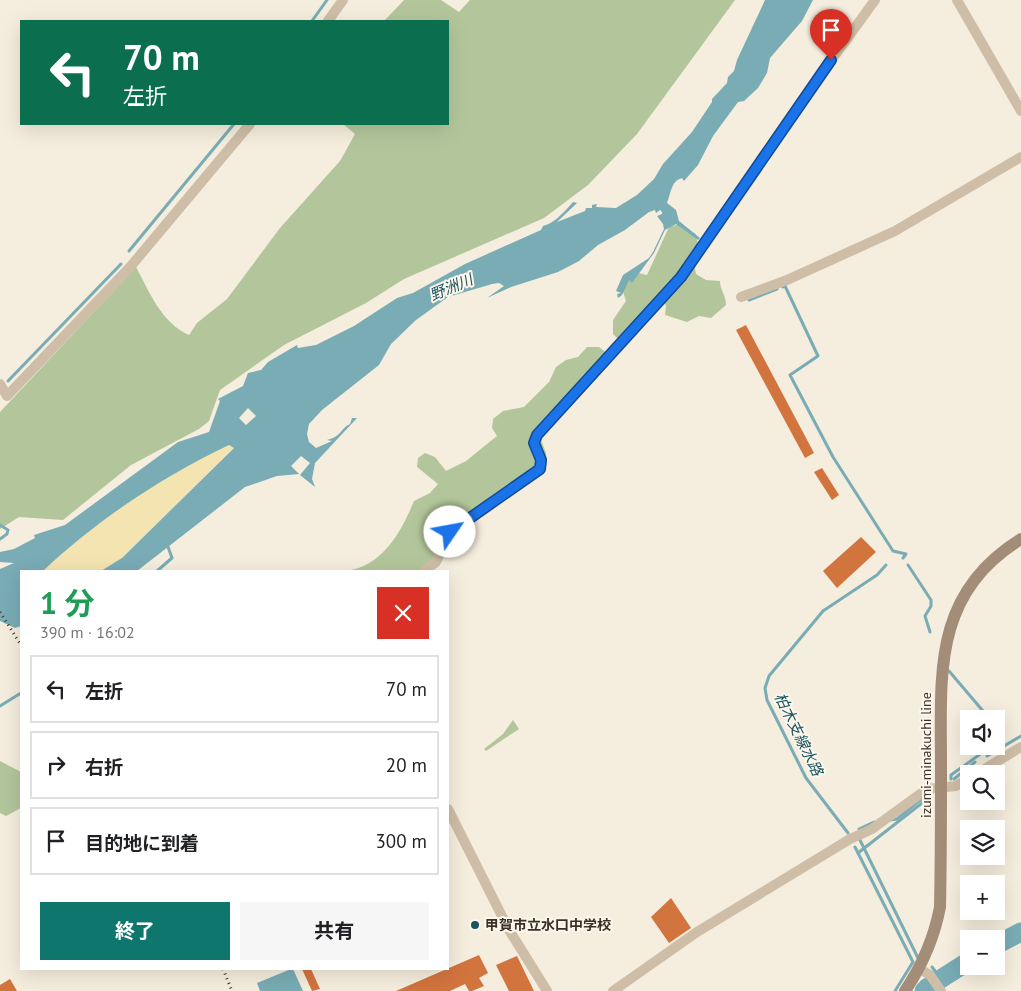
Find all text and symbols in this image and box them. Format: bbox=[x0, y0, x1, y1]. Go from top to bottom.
pin bbox=[810, 9, 852, 60]
icon: arrive bbox=[817, 16, 845, 44]
text: 70 m bbox=[123, 34, 200, 80]
icon: left bbox=[40, 40, 105, 105]
text: 左折 bbox=[123, 82, 167, 110]
water label: 野洲川 bbox=[427, 269, 477, 305]
position arrow bbox=[423, 505, 475, 557]
text: 1 分 bbox=[40, 583, 95, 622]
button: close bbox=[377, 587, 429, 639]
text: 390 m · 16:02 bbox=[40, 622, 135, 642]
icon: left bbox=[42, 675, 70, 703]
text: 70 m bbox=[386, 677, 427, 701]
text: 左折 bbox=[85, 679, 123, 703]
water label: 柏木支線水路 bbox=[771, 689, 828, 780]
street label: izumi-minakuchi line bbox=[917, 692, 935, 818]
map controls bbox=[960, 710, 1005, 975]
button: sound bbox=[960, 710, 1005, 755]
icon: right bbox=[42, 751, 70, 779]
text: 20 m bbox=[386, 753, 427, 777]
text: 右折 bbox=[85, 755, 123, 779]
button: search bbox=[960, 765, 1005, 810]
button: layers bbox=[960, 820, 1005, 865]
icon: arrive bbox=[42, 827, 70, 855]
text: 300 m bbox=[375, 829, 427, 853]
text: 目的地に到着 bbox=[85, 831, 199, 855]
button: + bbox=[960, 875, 1005, 920]
button: 終了 bbox=[40, 902, 230, 960]
button: 共有 bbox=[240, 902, 429, 960]
place label: 甲賀市立水口中学校 bbox=[485, 916, 611, 934]
marker: 甲賀市立水口中学校 bbox=[469, 919, 481, 931]
button: − bbox=[960, 930, 1005, 975]

